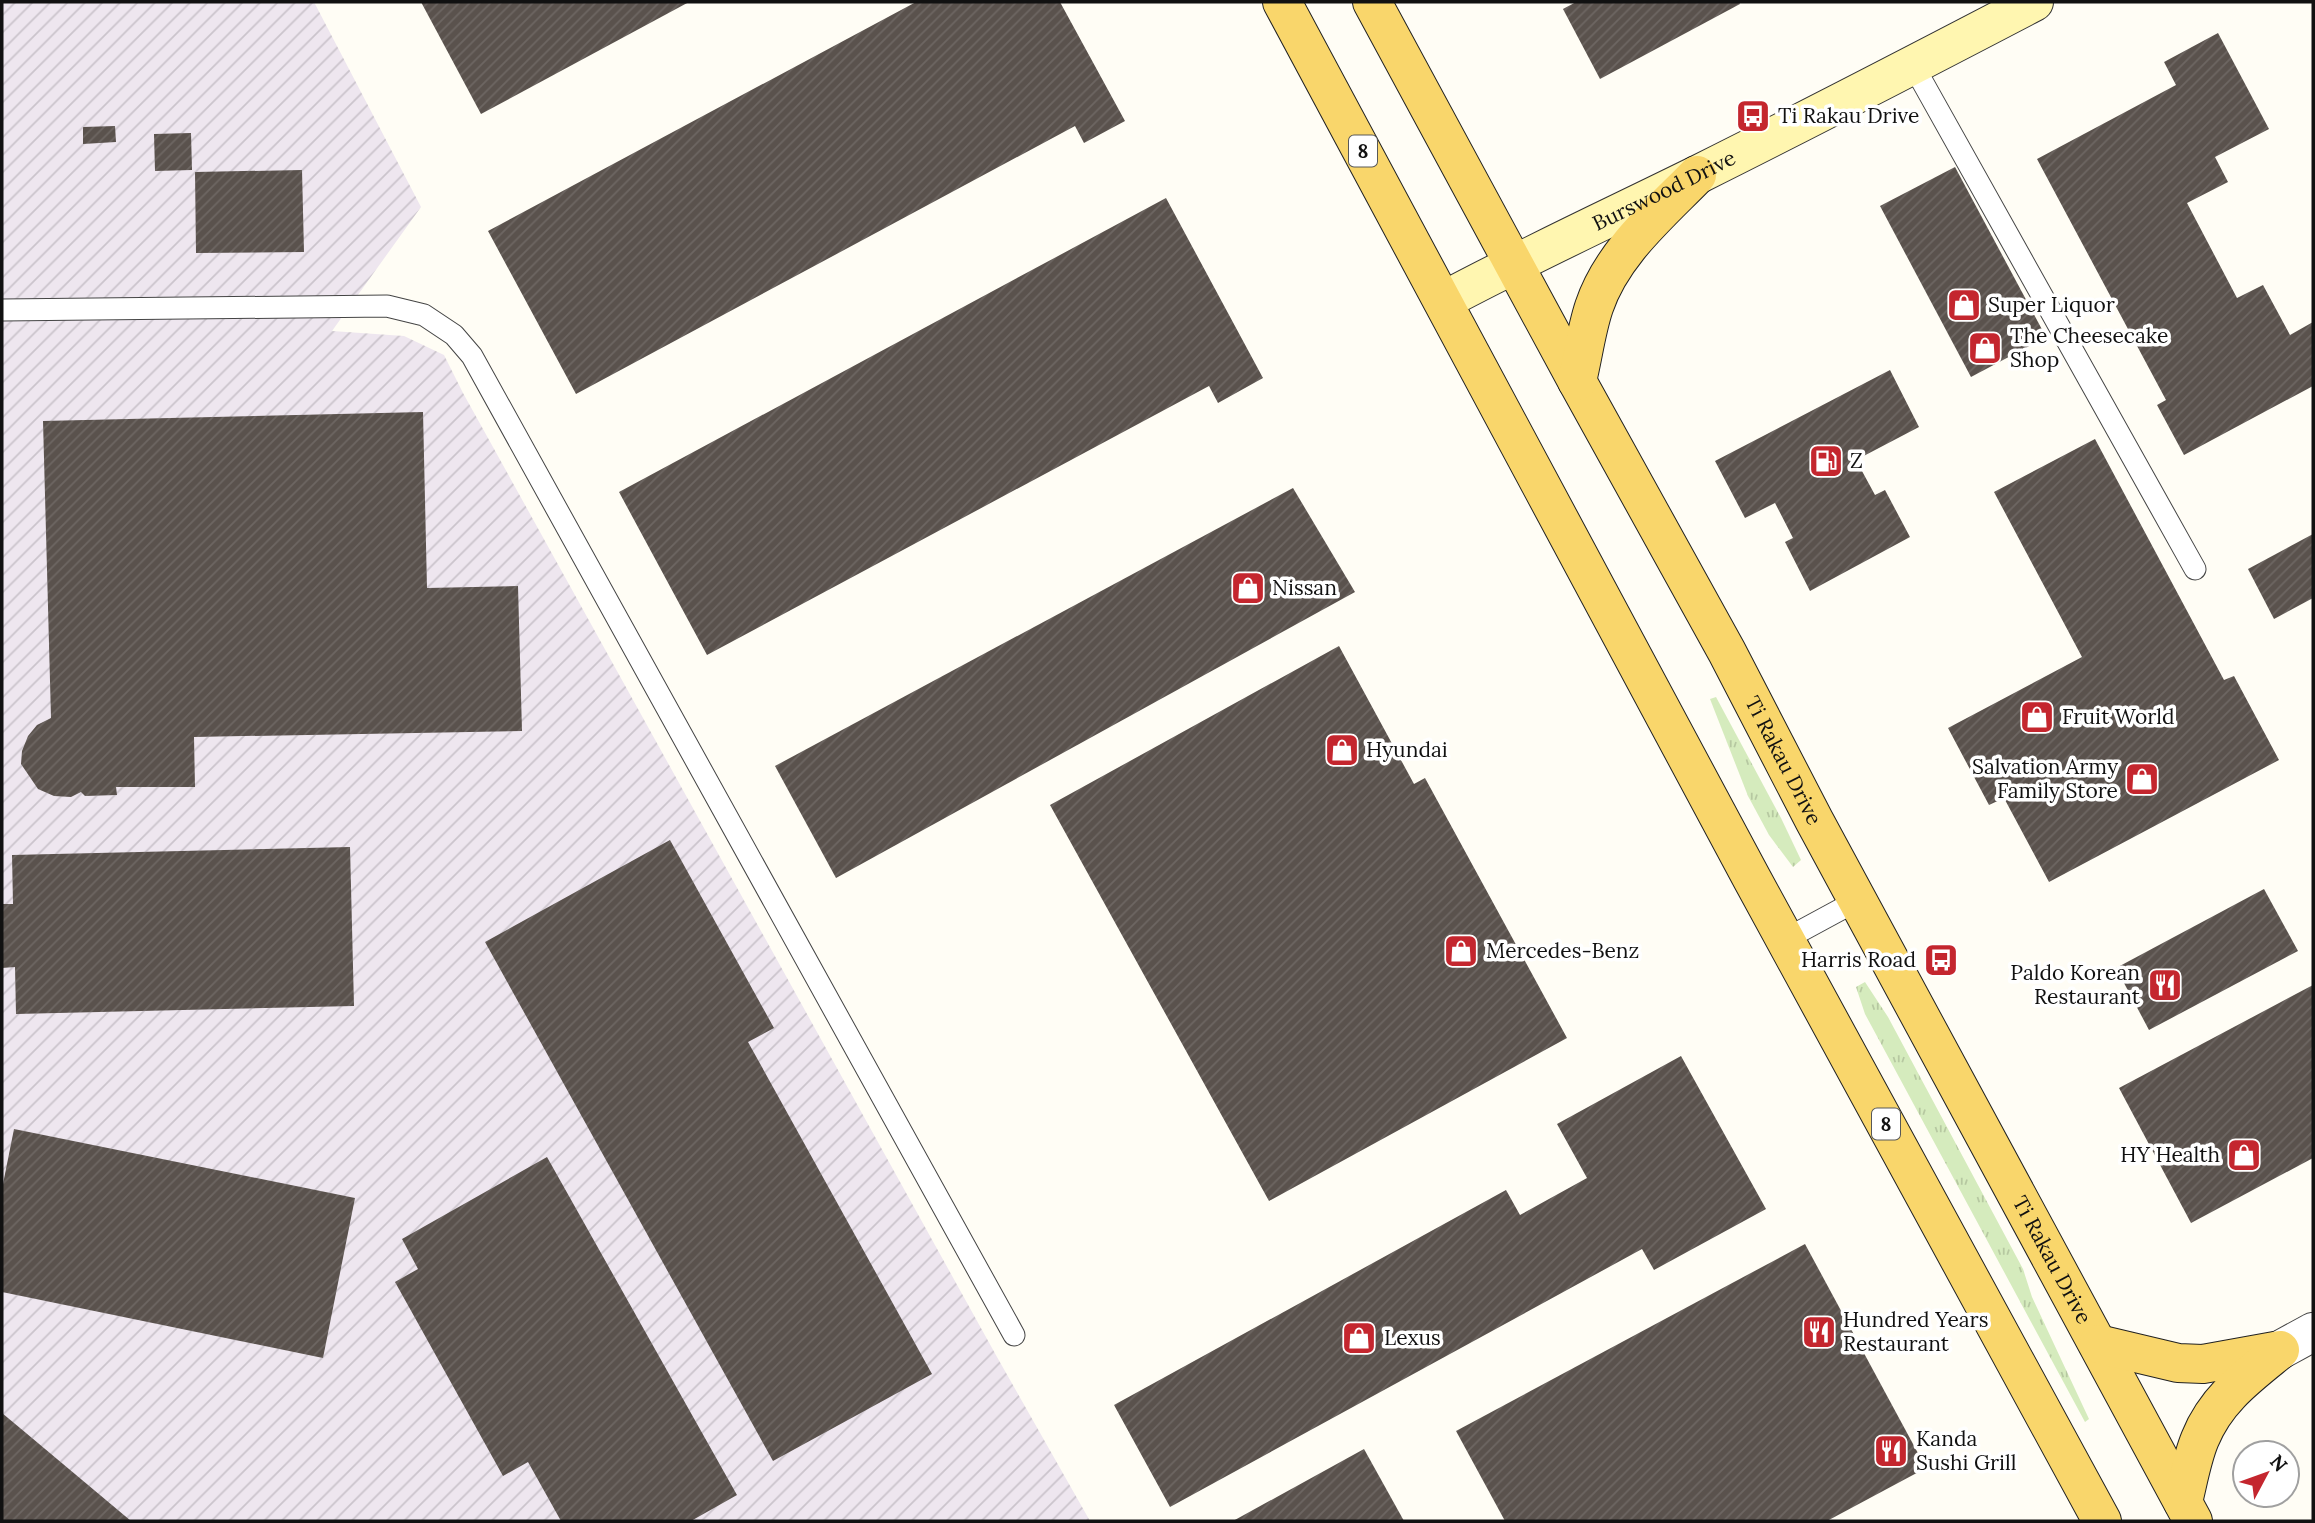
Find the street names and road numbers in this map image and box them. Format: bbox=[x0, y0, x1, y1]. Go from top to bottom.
road number: 8 bbox=[1349, 136, 1377, 167]
street label: Burswood Drive bbox=[1588, 144, 1740, 237]
street label: Ti Rakau Drive bbox=[1739, 691, 1828, 829]
road number: 8 bbox=[1872, 1108, 1900, 1140]
street label: Ti Rakau Drive bbox=[2007, 1191, 2098, 1328]

